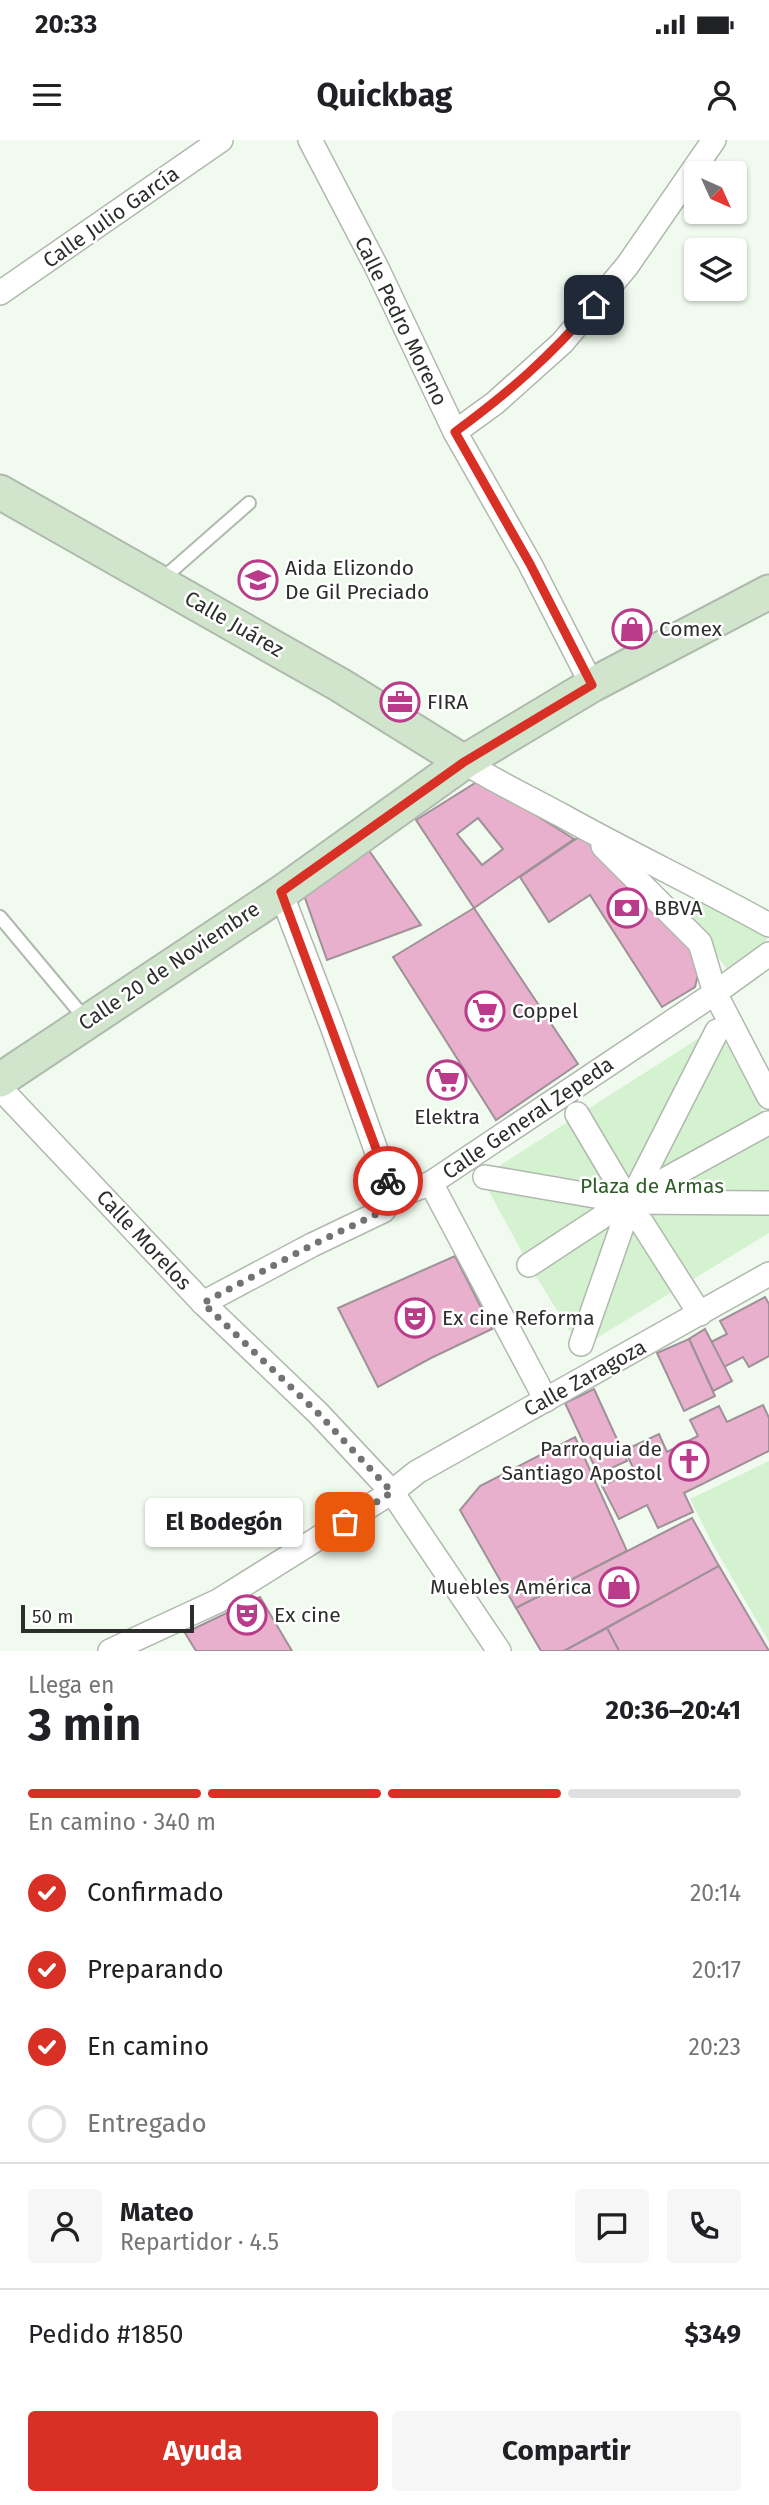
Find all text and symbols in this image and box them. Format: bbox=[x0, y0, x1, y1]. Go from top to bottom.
text: 20:33 bbox=[35, 9, 97, 40]
icon: menu bbox=[28, 76, 66, 114]
text: Quickbag bbox=[316, 76, 453, 114]
icon: person bbox=[703, 76, 741, 114]
street label: Calle Julio García bbox=[38, 160, 184, 274]
north arrow bbox=[684, 161, 747, 224]
map controls bbox=[684, 161, 747, 301]
street label: Calle Pedro Moreno bbox=[349, 232, 453, 410]
button: layers bbox=[684, 238, 747, 301]
pin bbox=[564, 275, 624, 335]
icon: home bbox=[575, 286, 613, 324]
place label: Aida Elizondo De Gil Preciado bbox=[285, 555, 429, 605]
school or university icon: Aida Elizondo De Gil Preciado bbox=[237, 559, 279, 601]
street label: Calle Juárez bbox=[180, 585, 288, 663]
shop icon: Comex bbox=[611, 608, 653, 650]
place label: Comex bbox=[659, 616, 723, 642]
office icon: FIRA bbox=[379, 681, 421, 723]
place label: FIRA bbox=[427, 689, 468, 715]
bank icon: BBVA bbox=[606, 887, 648, 929]
place label: BBVA bbox=[654, 895, 703, 921]
street label: Calle 20 de Noviembre bbox=[74, 896, 264, 1036]
supermarket icon: Coppel bbox=[464, 990, 506, 1032]
place label: Coppel bbox=[512, 998, 578, 1024]
street label: Calle General Zepeda bbox=[438, 1051, 618, 1185]
supermarket icon: Elektra bbox=[426, 1059, 468, 1101]
place label: Elektra bbox=[414, 1104, 480, 1130]
courier bbox=[353, 1146, 423, 1216]
icon: bike bbox=[369, 1162, 407, 1200]
park label: Plaza de Armas bbox=[580, 1173, 724, 1199]
street label: Calle Morelos bbox=[91, 1184, 197, 1296]
theatre icon: Ex cine Reforma bbox=[394, 1297, 436, 1339]
place label: Ex cine Reforma bbox=[442, 1305, 595, 1331]
street label: Calle Zaragoza bbox=[519, 1334, 651, 1422]
place label: Parroquia de Santiago Apostol bbox=[501, 1436, 662, 1486]
church icon: Parroquia de Santiago Apostol bbox=[668, 1440, 710, 1482]
pin bbox=[315, 1492, 375, 1552]
callout: El Bodegón bbox=[146, 1498, 303, 1546]
icon: bag bbox=[326, 1503, 364, 1541]
text: El Bodegón bbox=[165, 1508, 283, 1536]
shop icon: Muebles América bbox=[598, 1566, 640, 1608]
place label: Muebles América bbox=[430, 1574, 592, 1600]
theatre icon: Ex cine bbox=[226, 1594, 268, 1636]
scale bar bbox=[21, 1602, 194, 1634]
place label: Ex cine bbox=[274, 1602, 341, 1628]
text: 50 m bbox=[32, 1605, 73, 1628]
text: Llega en bbox=[28, 1671, 114, 1699]
text: 20:36–20:41 bbox=[606, 1695, 741, 1726]
text: 3 min bbox=[28, 1697, 141, 1752]
text: En camino · 340 m bbox=[28, 1808, 216, 1836]
icon: check bbox=[28, 1874, 66, 1912]
text: Confirmado bbox=[87, 1877, 224, 1908]
text: 20:14 bbox=[690, 1879, 741, 1907]
icon: check bbox=[28, 1951, 66, 1989]
text: Preparando bbox=[87, 1954, 224, 1985]
text: 20:17 bbox=[692, 1956, 741, 1984]
icon: check bbox=[28, 2028, 66, 2066]
text: En camino bbox=[87, 2031, 209, 2062]
text: 20:23 bbox=[689, 2033, 741, 2061]
text: Entregado bbox=[87, 2108, 207, 2139]
button: person bbox=[28, 2189, 102, 2263]
button: chat bbox=[575, 2189, 649, 2263]
button: phone bbox=[667, 2189, 741, 2263]
text: Mateo bbox=[120, 2197, 194, 2228]
text: Repartidor · 4.5 bbox=[120, 2228, 279, 2256]
text: Pedido #1850 bbox=[28, 2319, 184, 2350]
text: $349 bbox=[685, 2319, 741, 2350]
button: Ayuda bbox=[28, 2411, 378, 2491]
button: Compartir bbox=[392, 2411, 741, 2491]

